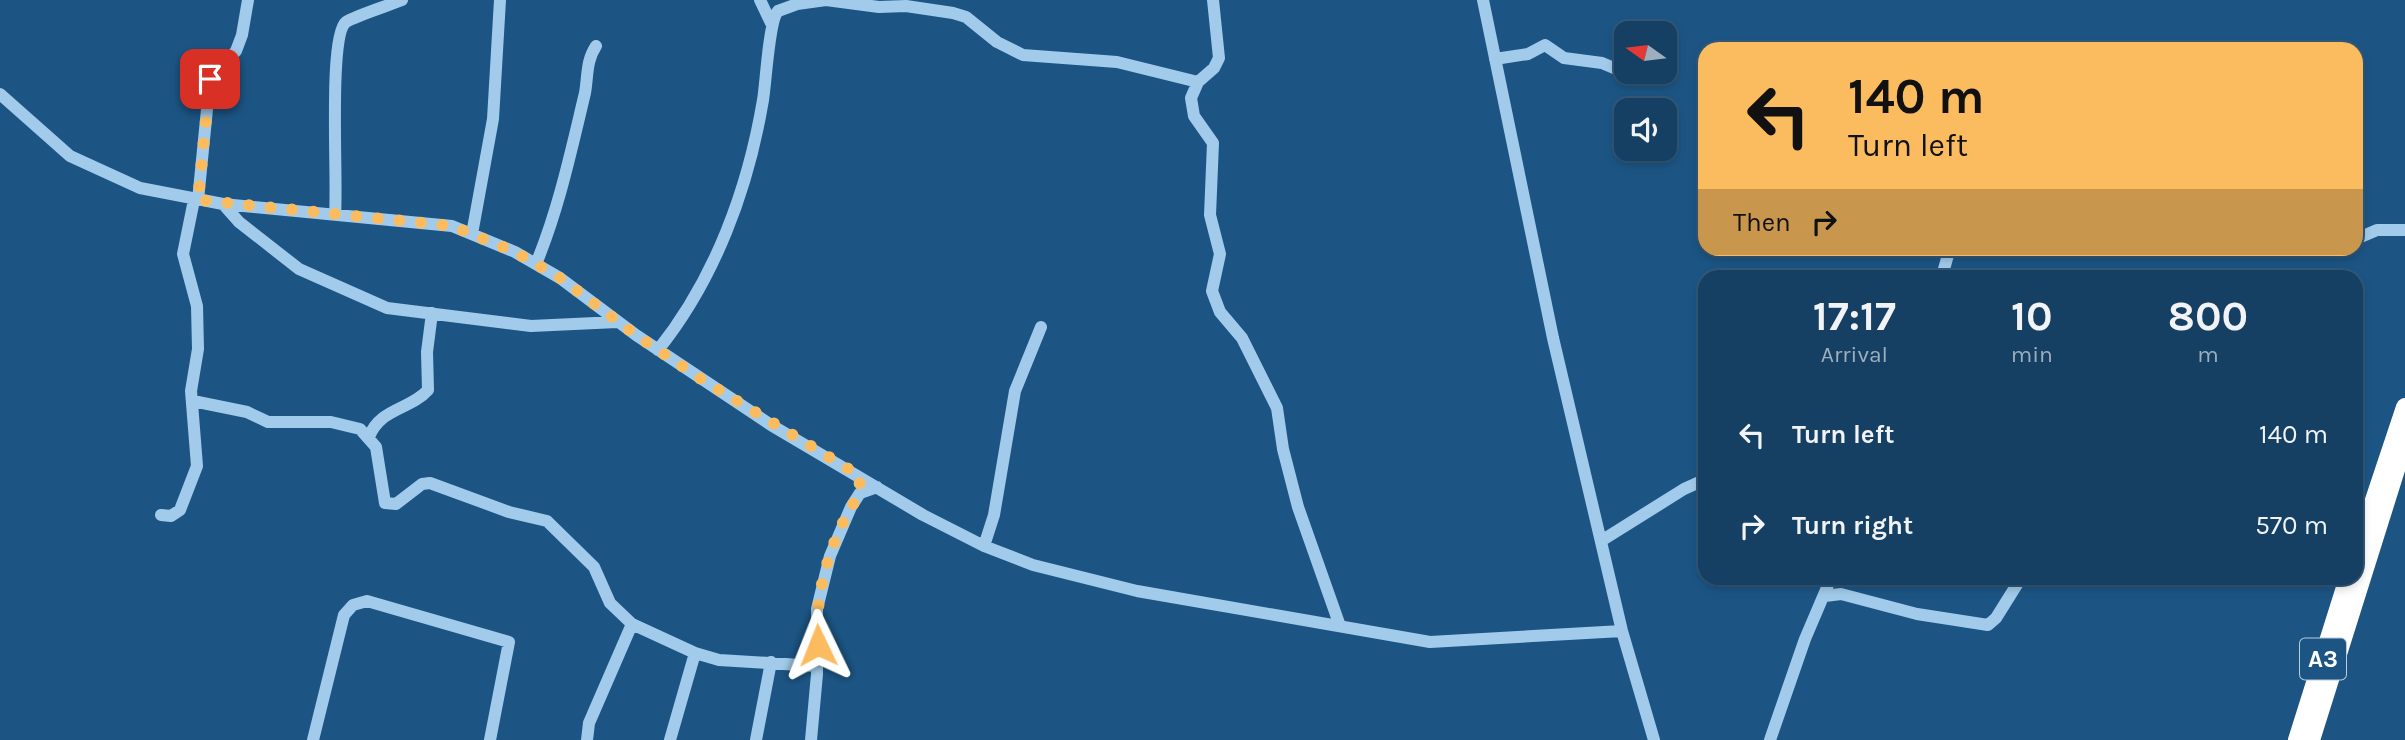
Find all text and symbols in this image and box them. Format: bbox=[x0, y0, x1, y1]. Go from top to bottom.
north arrow bbox=[1614, 21, 1676, 84]
map controls bbox=[1614, 21, 1677, 161]
pin bbox=[180, 49, 240, 109]
icon: arrive bbox=[191, 60, 229, 98]
text: 140 m bbox=[1848, 68, 1985, 125]
icon: left bbox=[1733, 70, 1824, 161]
button: sound bbox=[1614, 98, 1677, 161]
text: Turn left bbox=[1848, 127, 1968, 164]
icon: right bbox=[1805, 203, 1843, 241]
text: Then bbox=[1733, 207, 1791, 238]
text: 17:17 bbox=[1813, 291, 1896, 341]
text: 10 bbox=[2011, 291, 2053, 341]
text: 800 bbox=[2168, 291, 2248, 341]
text: Arrival bbox=[1821, 341, 1888, 368]
text: min bbox=[2011, 341, 2053, 368]
text: m bbox=[2197, 341, 2219, 368]
icon: left bbox=[1733, 416, 1771, 454]
text: Turn left bbox=[1792, 419, 1894, 450]
text: 140 m bbox=[2259, 419, 2328, 450]
icon: right bbox=[1733, 507, 1771, 545]
text: Turn right bbox=[1792, 510, 1913, 541]
text: 570 m bbox=[2255, 510, 2328, 541]
position arrow bbox=[781, 608, 855, 682]
road number: A3 bbox=[2300, 638, 2346, 680]

